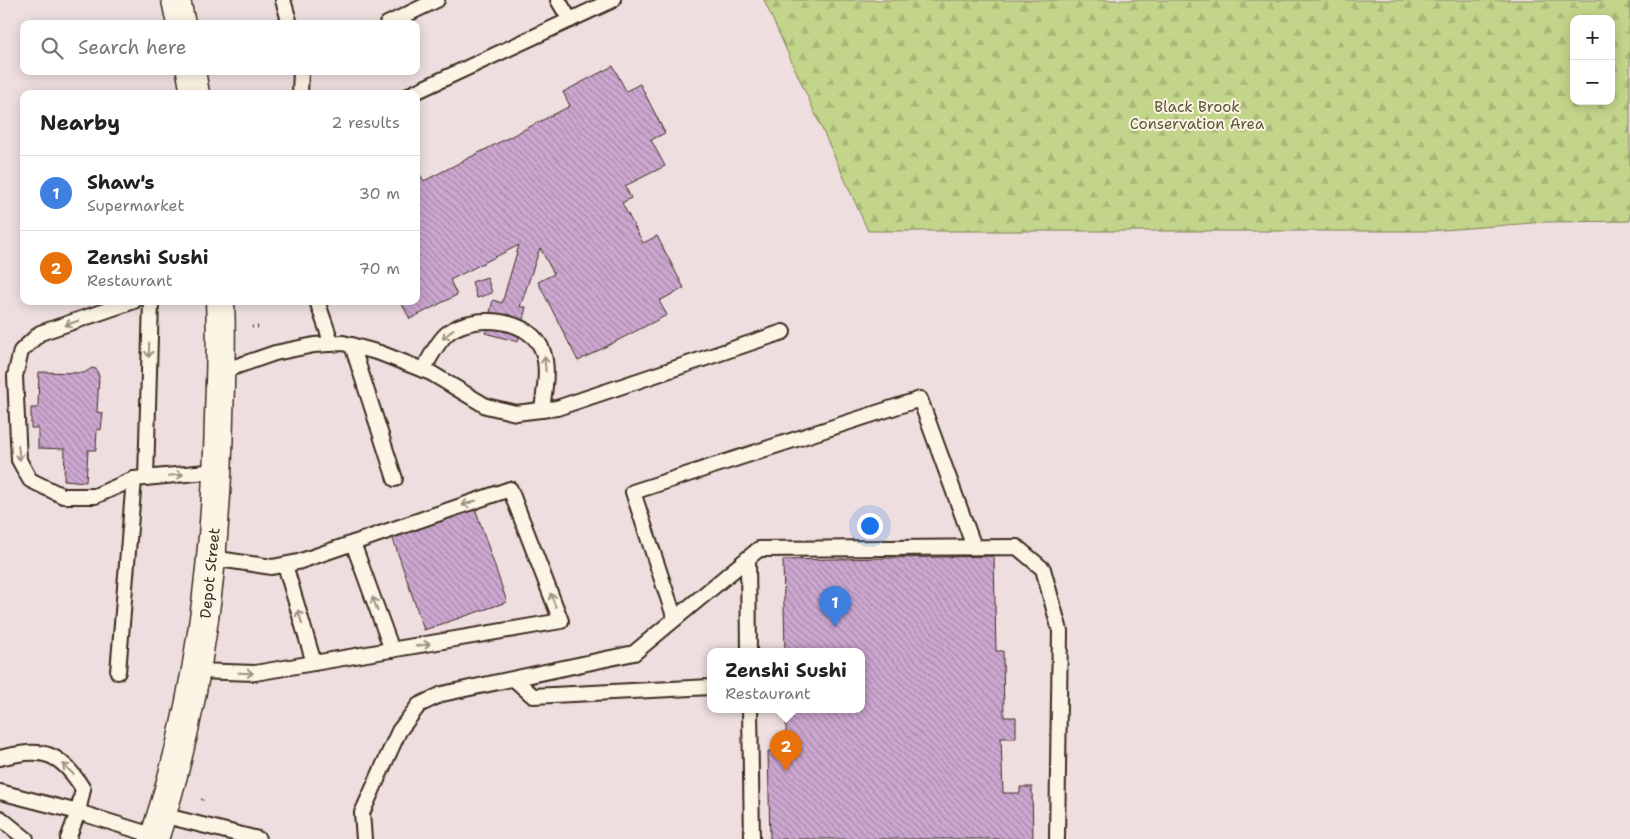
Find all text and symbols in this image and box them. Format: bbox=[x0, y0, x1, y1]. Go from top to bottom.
map controls bbox=[1570, 15, 1615, 105]
button: + bbox=[1570, 15, 1615, 60]
search box bbox=[20, 20, 420, 75]
icon: search bbox=[38, 34, 66, 62]
text: Search here bbox=[78, 35, 187, 60]
button: − bbox=[1570, 60, 1615, 105]
park label: Black Brook Conservation Area bbox=[1130, 97, 1265, 134]
text: Nearby bbox=[40, 109, 120, 137]
text: 2 results bbox=[331, 112, 400, 133]
text: Shaw's bbox=[87, 170, 155, 195]
text: 1 bbox=[52, 183, 60, 204]
text: 30 m bbox=[359, 183, 400, 204]
text: Supermarket bbox=[87, 195, 184, 216]
text: Zenshi Sushi bbox=[87, 245, 209, 270]
text: 2 bbox=[50, 258, 62, 279]
text: 70 m bbox=[359, 258, 400, 279]
text: Restaurant bbox=[87, 270, 173, 291]
one-way arrow bbox=[64, 318, 80, 328]
one-way arrow bbox=[442, 328, 455, 340]
one-way arrow bbox=[145, 342, 154, 358]
one-way arrow bbox=[540, 357, 550, 373]
one-way arrow bbox=[14, 445, 24, 461]
one-way arrow bbox=[168, 470, 184, 480]
one-way arrow bbox=[461, 499, 477, 508]
your location bbox=[857, 513, 883, 539]
street label: Depot Street bbox=[195, 527, 225, 619]
pin: 1 bbox=[819, 586, 851, 627]
one-way arrow bbox=[548, 593, 557, 608]
one-way arrow bbox=[370, 597, 379, 612]
one-way arrow bbox=[295, 609, 305, 625]
one-way arrow bbox=[415, 639, 431, 649]
popup bbox=[707, 648, 865, 713]
text: Zenshi Sushi bbox=[725, 658, 847, 683]
one-way arrow bbox=[238, 668, 254, 678]
text: Restaurant bbox=[725, 683, 811, 704]
pin: 2 bbox=[770, 730, 802, 771]
one-way arrow bbox=[62, 763, 74, 775]

